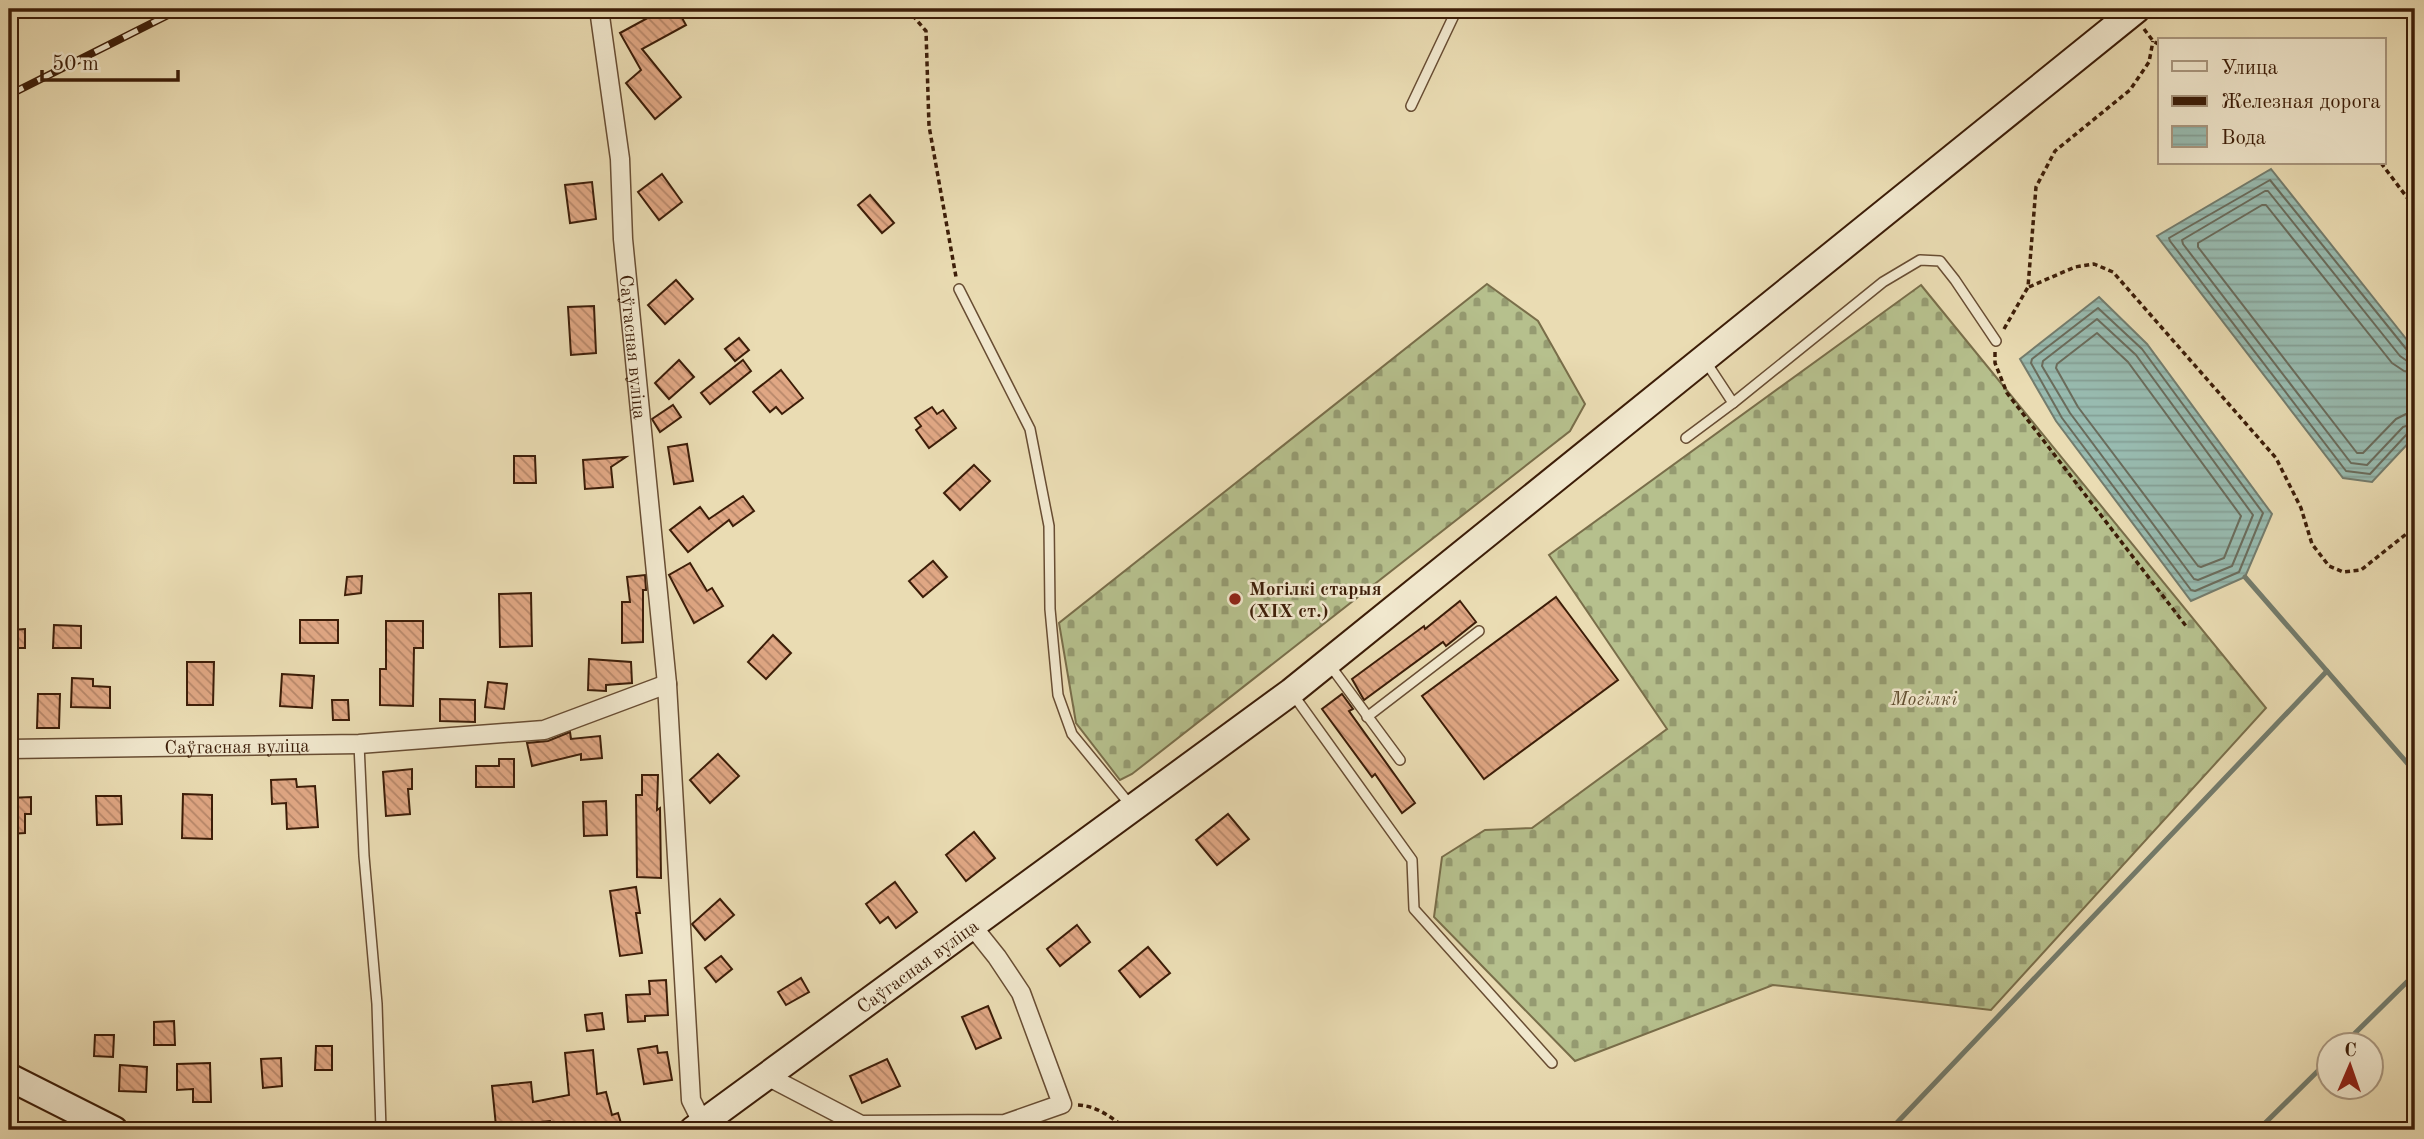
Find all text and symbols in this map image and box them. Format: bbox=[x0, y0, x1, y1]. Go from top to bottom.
scale bar bbox=[42, 38, 178, 82]
legend bbox=[2158, 38, 2386, 164]
text: 50 m bbox=[52, 54, 99, 75]
text: Улица bbox=[2221, 58, 2278, 79]
text: Железная дорога bbox=[2221, 92, 2381, 113]
text: Вода bbox=[2221, 128, 2266, 149]
street label: Саўгасная вуліца bbox=[615, 274, 648, 421]
place label: Могілкі старыя (XIX ст.) bbox=[1249, 581, 1382, 622]
marker: Могілкі старыя (XIX ст.) bbox=[1227, 591, 1243, 607]
park label: Могілкі bbox=[1890, 691, 1958, 710]
street label: Саўгасная вуліца bbox=[164, 738, 310, 759]
street label: Саўгасная вуліца bbox=[855, 917, 983, 1018]
north arrow bbox=[2316, 1030, 2386, 1100]
text: С bbox=[2344, 1042, 2357, 1061]

